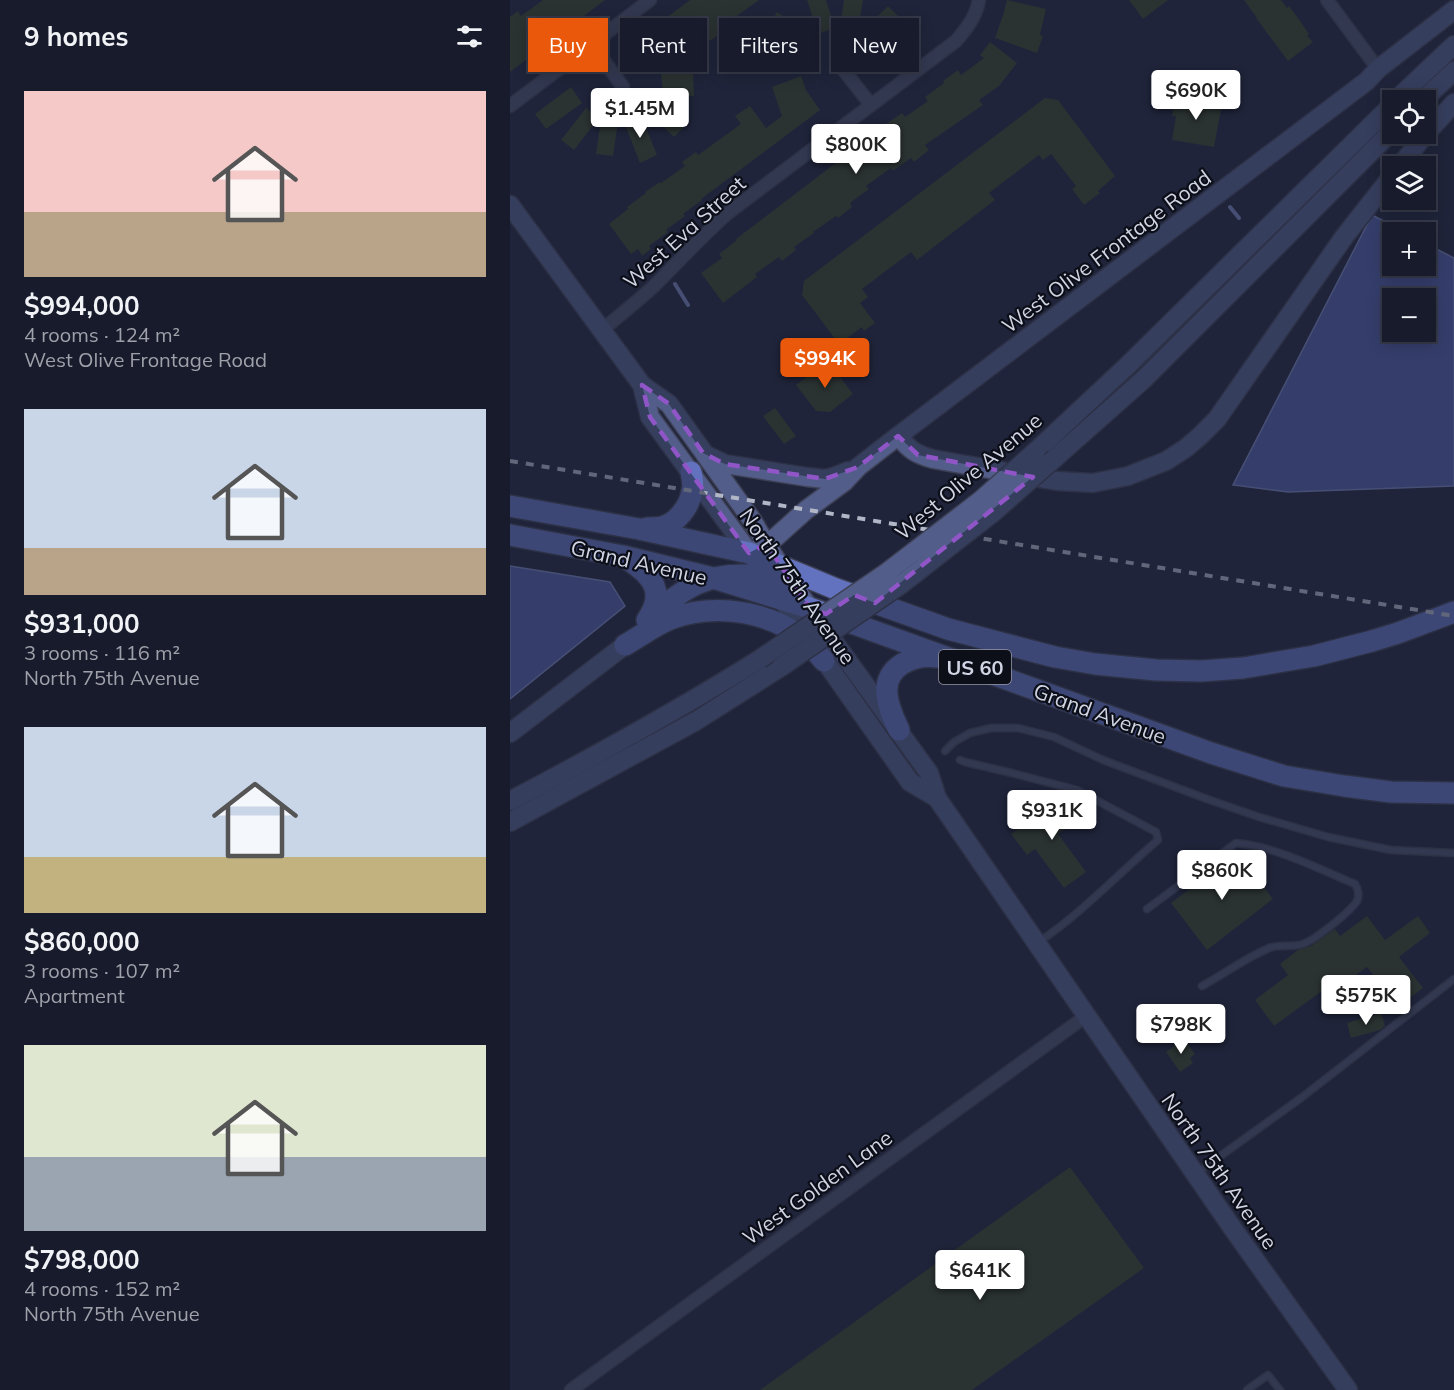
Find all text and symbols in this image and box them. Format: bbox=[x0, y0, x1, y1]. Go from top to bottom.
chip: Buy bbox=[528, 18, 608, 72]
chip: Rent bbox=[620, 18, 707, 72]
chip: Filters bbox=[719, 18, 819, 72]
chip: New bbox=[831, 18, 919, 72]
text: 9 homes bbox=[24, 20, 128, 53]
icon: filters bbox=[453, 20, 486, 53]
pin: $690K bbox=[1154, 70, 1238, 121]
text: $690K bbox=[1165, 77, 1227, 102]
pin: $1.45M bbox=[591, 88, 689, 139]
map controls bbox=[1382, 90, 1436, 342]
button: locate bbox=[1382, 90, 1436, 144]
text: $1.45M bbox=[605, 95, 675, 120]
pin: $800K bbox=[814, 124, 898, 175]
icon: home bbox=[201, 130, 309, 238]
text: $800K bbox=[825, 131, 887, 156]
button: layers bbox=[1382, 156, 1436, 210]
street label: West Olive Frontage Road bbox=[996, 164, 1216, 338]
street label: West Eva Street bbox=[617, 170, 751, 294]
button: + bbox=[1382, 222, 1436, 276]
button: − bbox=[1382, 288, 1436, 342]
text: $994,000 bbox=[24, 289, 140, 322]
text: 4 rooms · 124 m² bbox=[24, 322, 180, 347]
pin: $994K bbox=[783, 338, 867, 389]
text: $994K bbox=[794, 345, 856, 370]
text: West Olive Frontage Road bbox=[24, 347, 267, 372]
street label: West Olive Avenue bbox=[889, 407, 1047, 545]
icon: home bbox=[201, 448, 309, 556]
street label: North 75th Avenue bbox=[734, 503, 862, 669]
street label: Grand Avenue bbox=[568, 534, 710, 590]
text: $931,000 bbox=[24, 607, 140, 640]
text: 3 rooms · 116 m² bbox=[24, 640, 180, 665]
road number: US 60 bbox=[939, 650, 1011, 684]
text: North 75th Avenue bbox=[24, 665, 200, 690]
street label: Grand Avenue bbox=[1030, 677, 1170, 749]
icon: home bbox=[201, 766, 309, 874]
pin: $931K bbox=[1010, 790, 1094, 841]
text: $931K bbox=[1021, 797, 1083, 822]
pin: $860K bbox=[1180, 850, 1264, 901]
text: $860K bbox=[1191, 857, 1253, 882]
text: $860,000 bbox=[24, 925, 140, 958]
text: 3 rooms · 107 m² bbox=[24, 958, 180, 983]
pin: $575K bbox=[1324, 975, 1408, 1026]
text: $575K bbox=[1335, 982, 1397, 1007]
text: Apartment bbox=[24, 983, 125, 1008]
pin: $798K bbox=[1139, 1004, 1223, 1055]
text: $798K bbox=[1150, 1011, 1212, 1036]
icon: home bbox=[201, 1084, 309, 1192]
street label: North 75th Avenue bbox=[1156, 1088, 1284, 1254]
street label: West Golden Lane bbox=[737, 1124, 897, 1250]
text: $798,000 bbox=[24, 1243, 140, 1276]
pin: $641K bbox=[938, 1250, 1022, 1301]
text: $641K bbox=[949, 1257, 1011, 1282]
text: 4 rooms · 152 m² bbox=[24, 1276, 180, 1301]
text: North 75th Avenue bbox=[24, 1301, 200, 1326]

